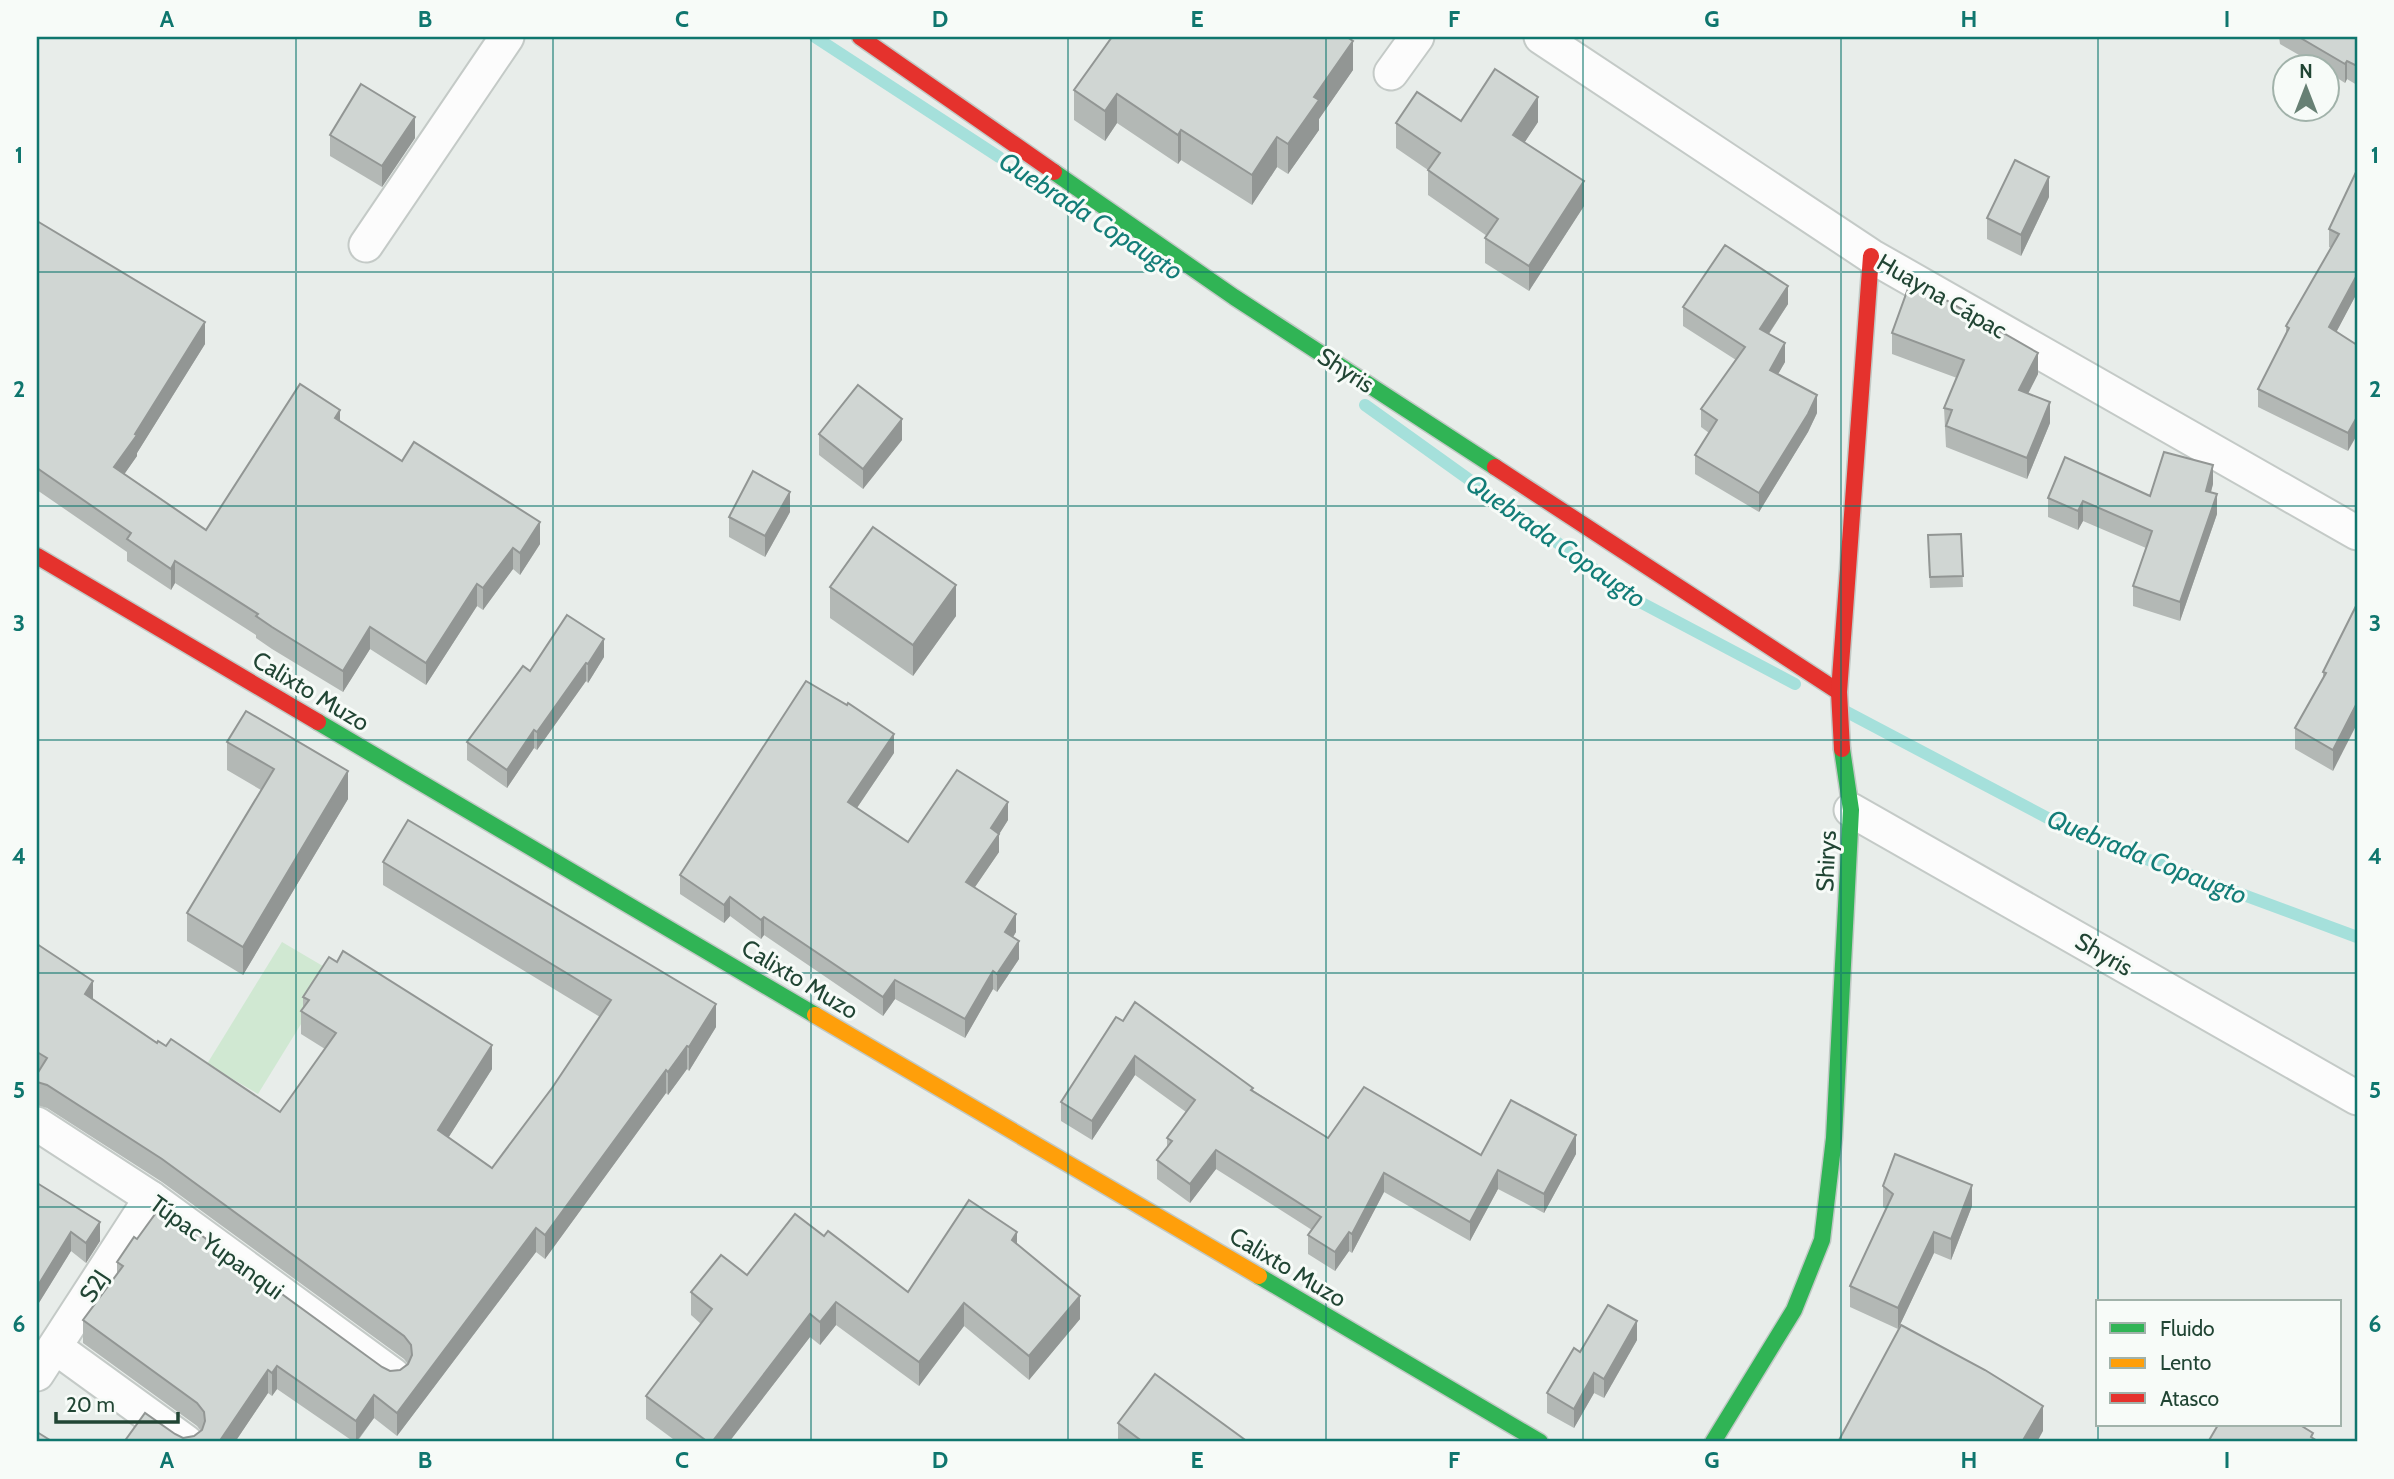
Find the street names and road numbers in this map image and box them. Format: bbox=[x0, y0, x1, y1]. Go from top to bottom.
street label: Huayna Cápac bbox=[1872, 247, 2012, 345]
street label: Shyris bbox=[1312, 341, 1380, 399]
street label: Calixto Muzo bbox=[247, 645, 375, 737]
street label: Shirys bbox=[1810, 829, 1842, 892]
street label: Shyris bbox=[2070, 926, 2138, 982]
street label: Calixto Muzo bbox=[736, 933, 864, 1025]
street label: Túpac Yupanqui bbox=[144, 1189, 290, 1305]
street label: Calixto Muzo bbox=[1224, 1221, 1352, 1313]
street label: S2J bbox=[73, 1264, 115, 1308]

